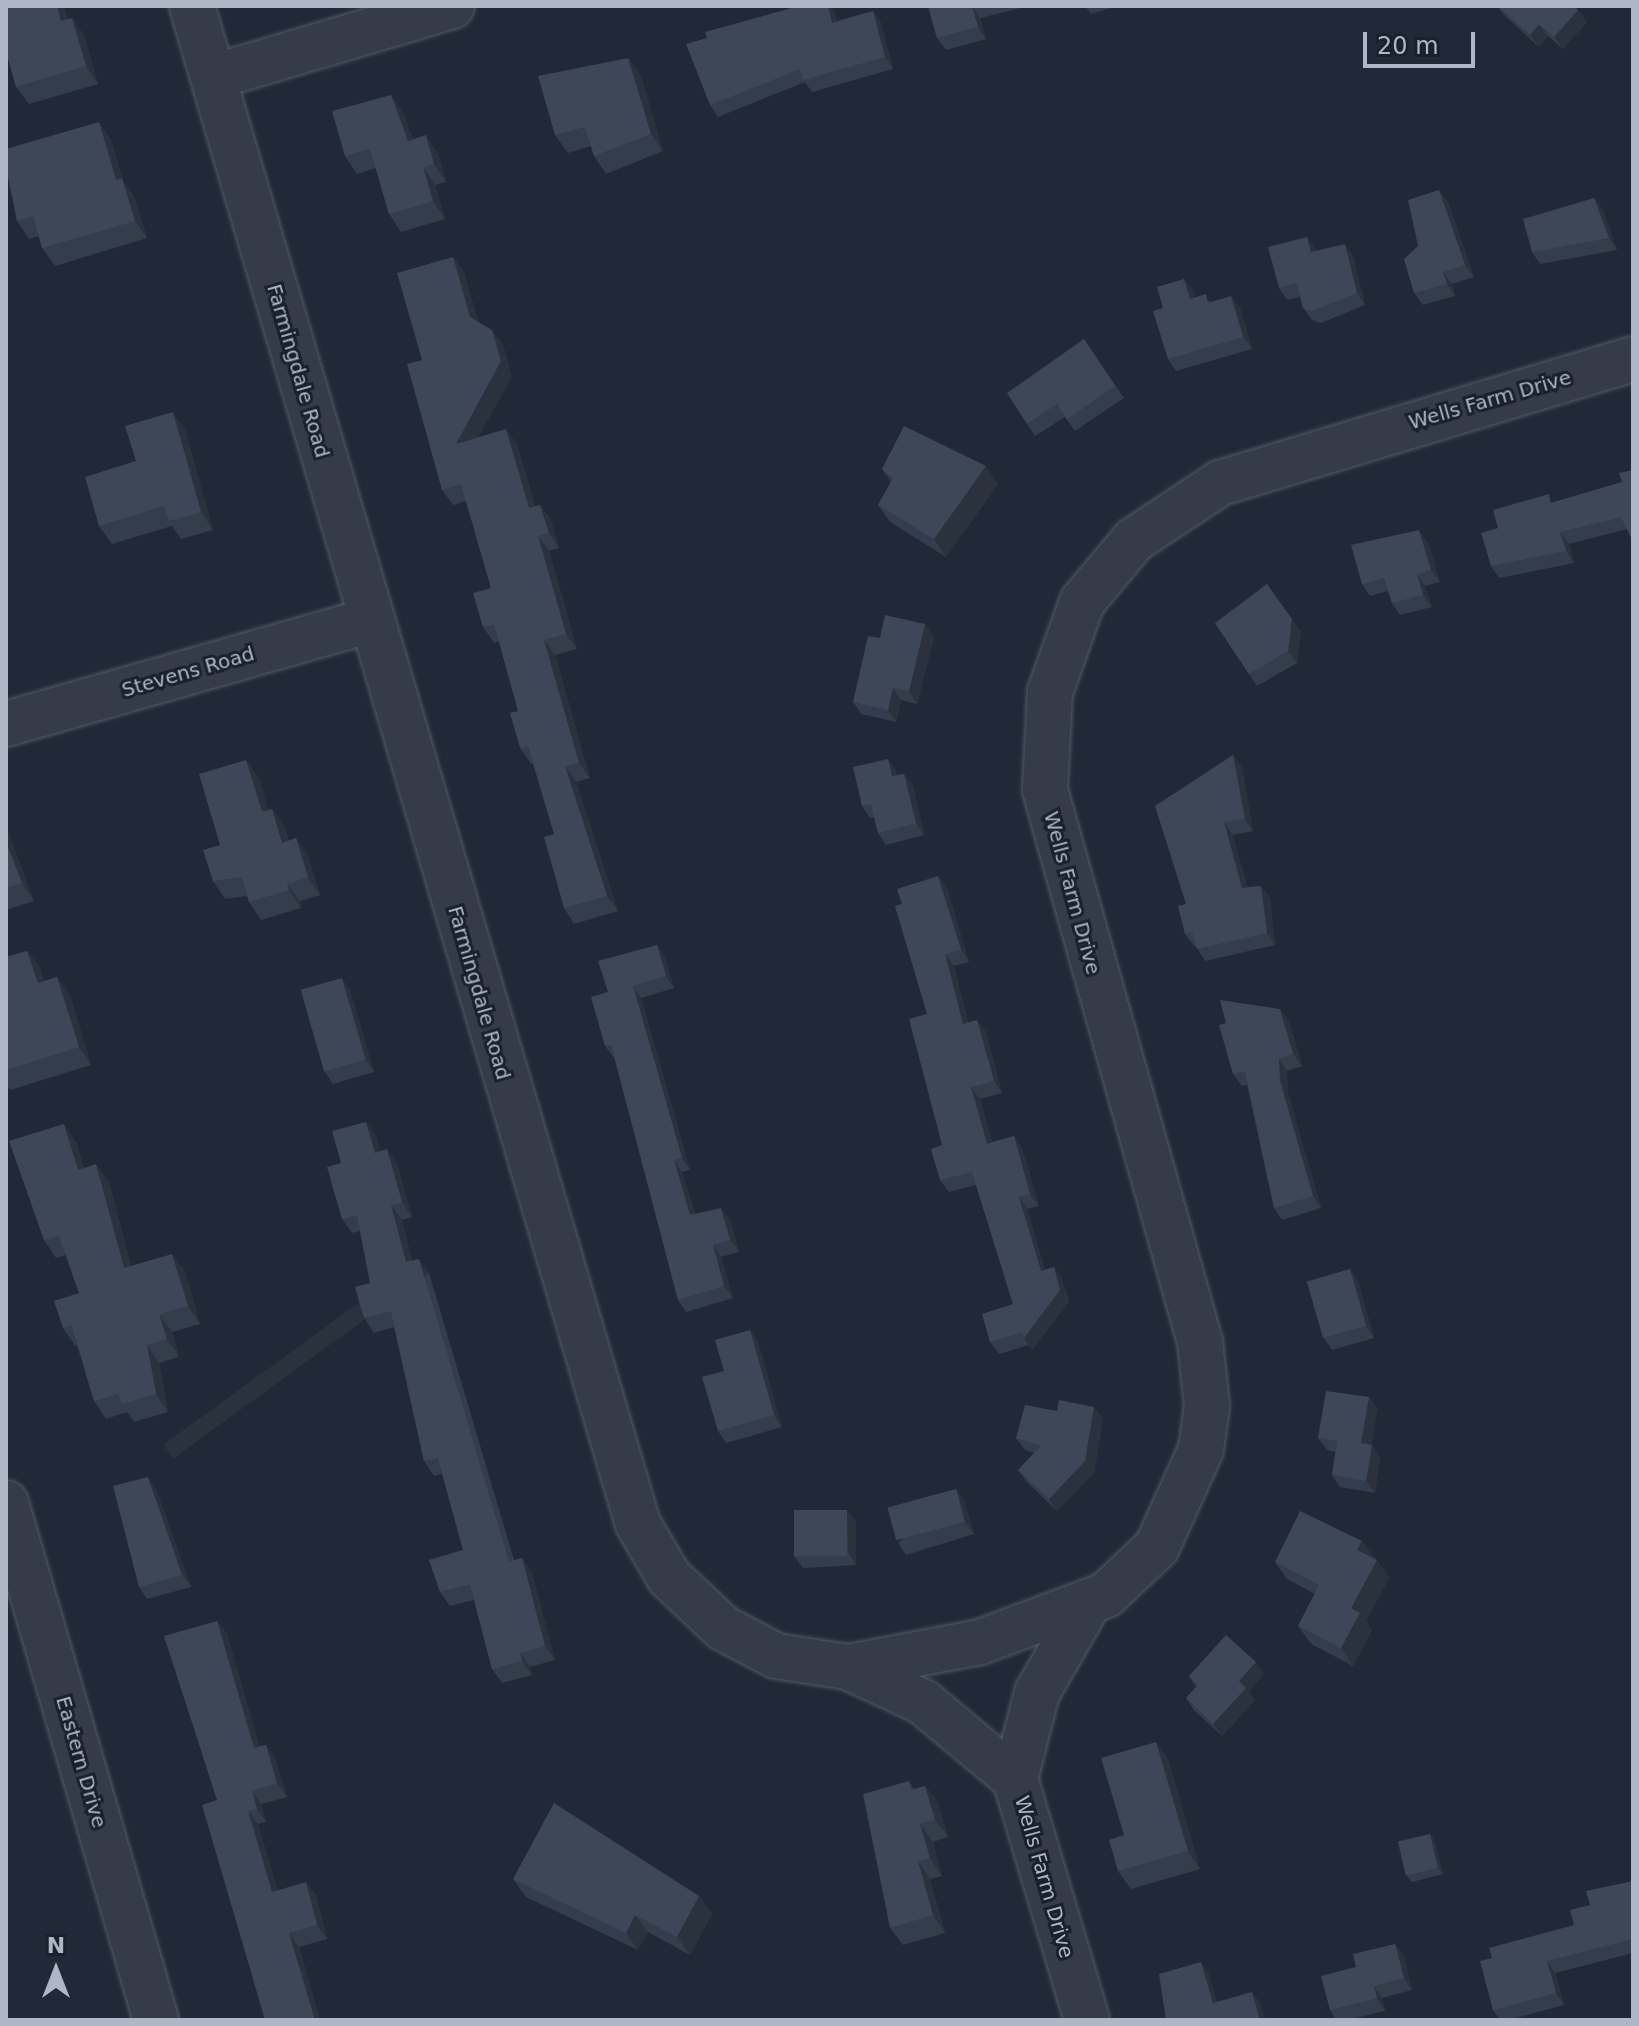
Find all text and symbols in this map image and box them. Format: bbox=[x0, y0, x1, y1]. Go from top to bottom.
scale bar bbox=[1367, 16, 1479, 66]
text: 20 m bbox=[1377, 32, 1439, 60]
street label: Farmingdale Road bbox=[262, 281, 334, 461]
street label: Wells Farm Drive bbox=[1406, 365, 1574, 435]
street label: Stevens Road bbox=[119, 642, 257, 702]
street label: Wells Farm Drive bbox=[1039, 809, 1105, 977]
street label: Farmingdale Road bbox=[443, 903, 515, 1083]
street label: Eastern Drive bbox=[51, 1693, 111, 1831]
street label: Wells Farm Drive bbox=[1009, 1793, 1079, 1961]
north arrow bbox=[16, 1930, 96, 2010]
text: N bbox=[47, 1933, 65, 1958]

